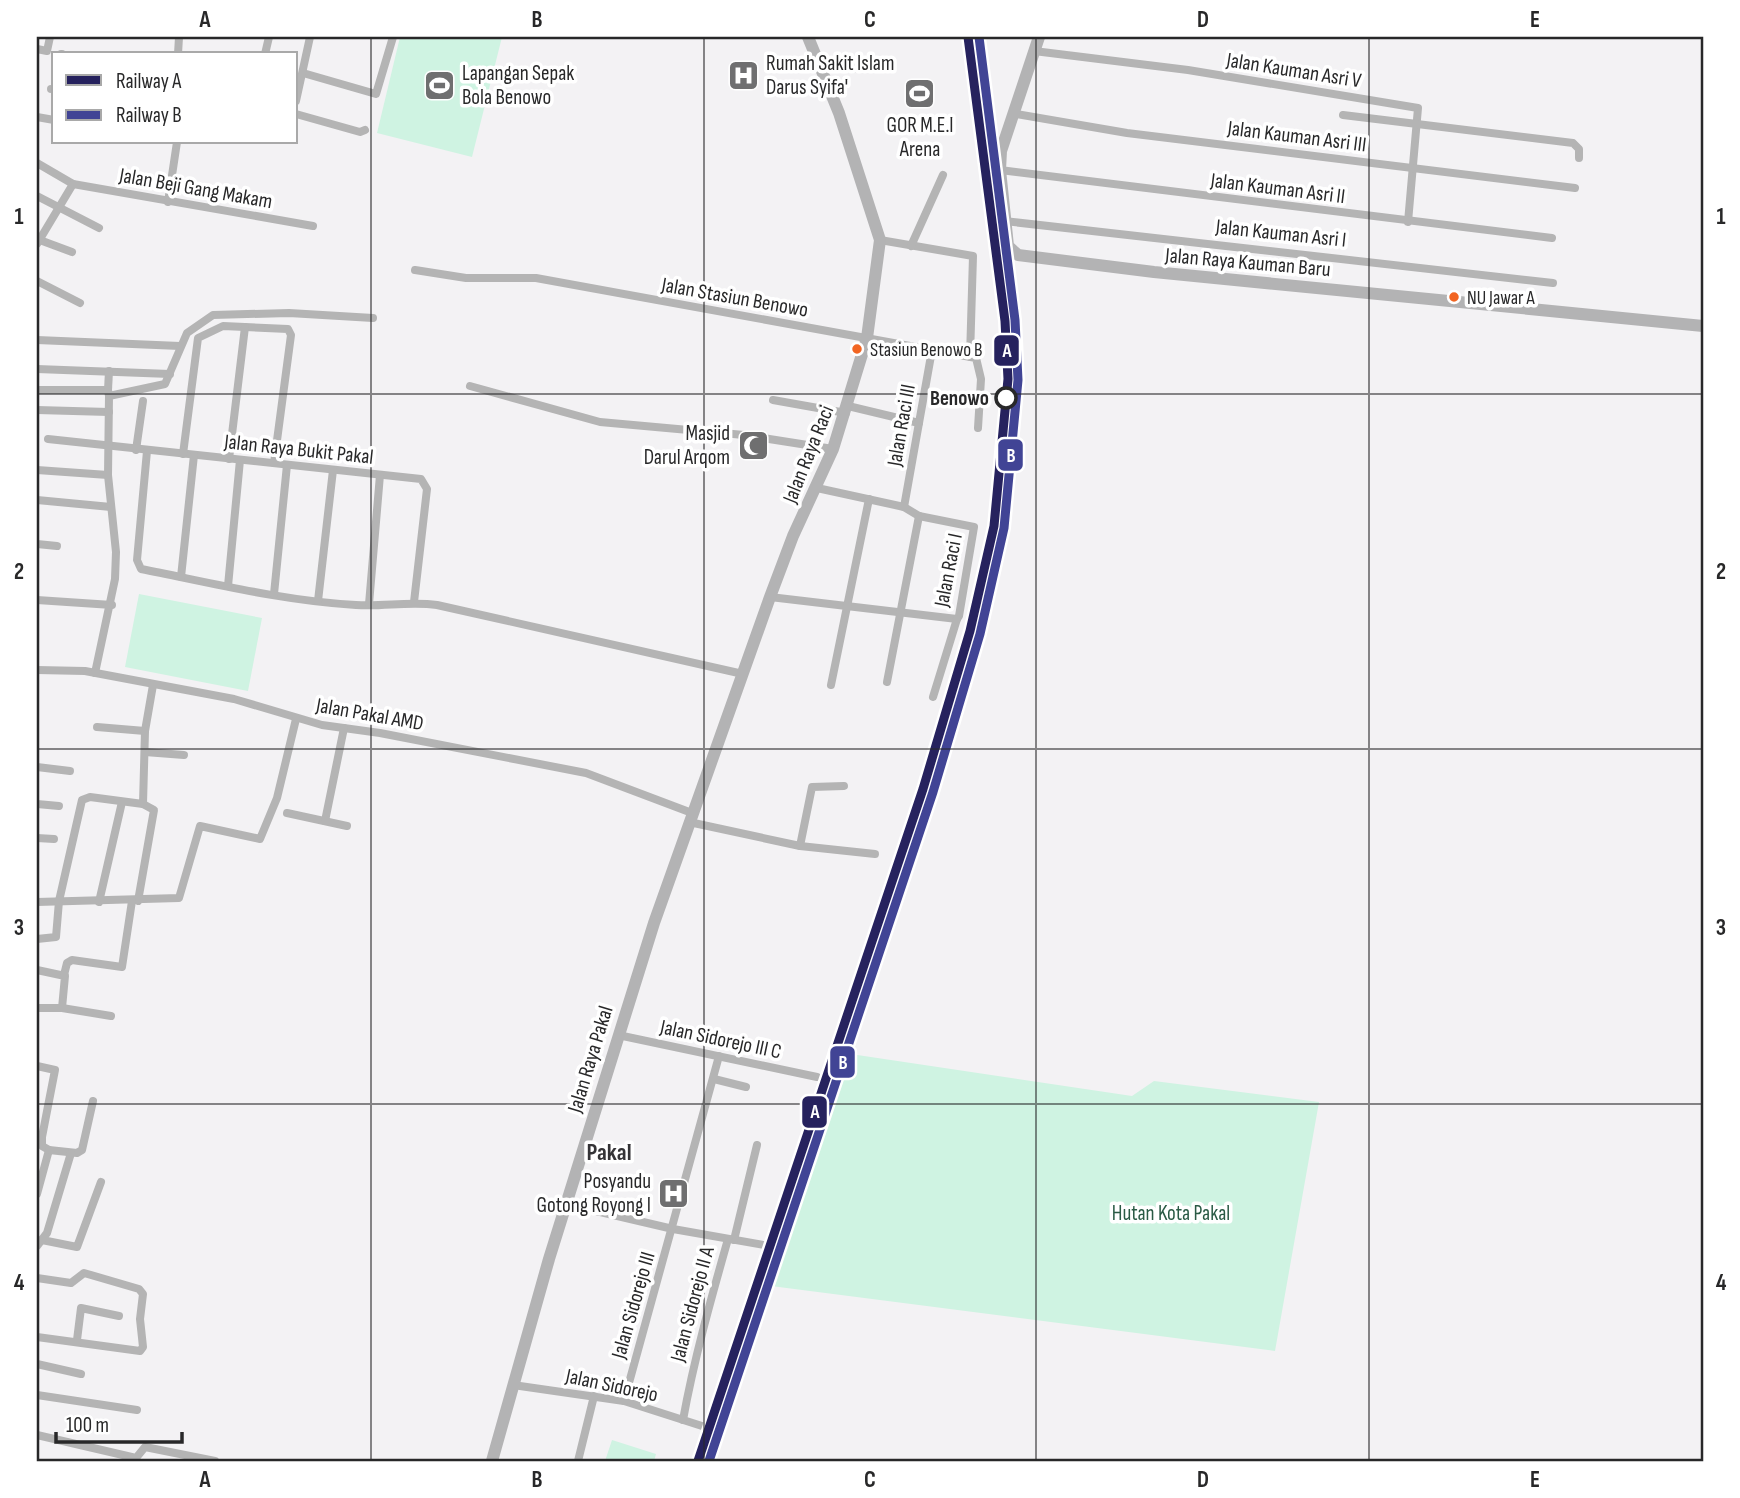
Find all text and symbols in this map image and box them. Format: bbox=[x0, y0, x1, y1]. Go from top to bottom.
text: A bbox=[199, 6, 212, 34]
text: B bbox=[532, 6, 543, 34]
text: C bbox=[864, 6, 876, 34]
text: D bbox=[1197, 6, 1209, 34]
text: E bbox=[1530, 6, 1540, 34]
street label: Jalan Kauman Asri V bbox=[1224, 47, 1364, 94]
place label: Rumah Sakit Islam Darus Syifa' bbox=[766, 51, 894, 100]
legend bbox=[52, 52, 298, 144]
hospital icon: Rumah Sakit Islam Darus Syifa' bbox=[726, 58, 760, 92]
place label: Lapangan Sepak Bola Benowo bbox=[462, 61, 574, 110]
sports icon: Lapangan Sepak Bola Benowo bbox=[422, 68, 456, 102]
text: Railway A bbox=[116, 69, 182, 94]
sports icon: GOR M.E.I Arena bbox=[903, 76, 937, 110]
text: Railway B bbox=[116, 103, 182, 128]
place label: GOR M.E.I Arena bbox=[886, 113, 954, 162]
street label: Jalan Kauman Asri III bbox=[1225, 115, 1368, 157]
street label: Jalan Beji Gang Makam bbox=[117, 163, 274, 214]
street label: Jalan Kauman Asri II bbox=[1208, 168, 1347, 209]
text: 1 bbox=[14, 203, 24, 231]
text: 1 bbox=[1716, 203, 1726, 231]
street label: Jalan Kauman Asri I bbox=[1214, 214, 1347, 253]
street label: Jalan Raya Kauman Baru bbox=[1163, 243, 1332, 282]
street label: Jalan Stasiun Benowo bbox=[659, 272, 810, 323]
place label: NU Jawar A bbox=[1467, 287, 1535, 310]
marker: NU Jawar A bbox=[1447, 290, 1461, 304]
line badge: A bbox=[993, 334, 1020, 367]
place label: Stasiun Benowo B bbox=[870, 339, 983, 362]
text: A bbox=[1001, 340, 1012, 363]
marker: Stasiun Benowo B bbox=[850, 342, 864, 356]
street label: Jalan Raci III bbox=[882, 382, 921, 469]
place label: Benowo bbox=[930, 386, 989, 411]
marker: Benowo bbox=[995, 387, 1017, 409]
street label: Jalan Raya Raci bbox=[777, 402, 839, 508]
place label: Masjid Darul Arqom bbox=[644, 421, 730, 470]
mosque icon: Masjid Darul Arqom bbox=[736, 428, 770, 462]
street label: Jalan Raya Bukit Pakal bbox=[222, 429, 375, 470]
line badge: B bbox=[997, 438, 1024, 472]
text: B bbox=[1006, 445, 1016, 468]
street label: Jalan Raci I bbox=[929, 531, 968, 610]
text: 2 bbox=[14, 558, 24, 586]
text: 2 bbox=[1716, 558, 1726, 586]
street label: Jalan Pakal AMD bbox=[313, 693, 426, 736]
text: 3 bbox=[14, 914, 24, 942]
text: 3 bbox=[1716, 914, 1726, 942]
street label: Jalan Raya Pakal bbox=[562, 1003, 619, 1116]
street label: Jalan Sidorejo III C bbox=[657, 1014, 784, 1065]
line badge: B bbox=[829, 1045, 856, 1079]
text: B bbox=[838, 1052, 848, 1075]
line badge: A bbox=[801, 1095, 828, 1129]
text: A bbox=[809, 1101, 820, 1124]
district label: Pakal bbox=[586, 1138, 632, 1167]
place label: Posyandu Gotong Royong I bbox=[537, 1169, 651, 1218]
hospital icon: Posyandu Gotong Royong I bbox=[657, 1176, 691, 1210]
park label: Hutan Kota Pakal bbox=[1112, 1201, 1230, 1226]
street label: Jalan Sidorejo II A bbox=[665, 1243, 720, 1365]
street label: Jalan Sidorejo III bbox=[606, 1249, 661, 1362]
text: 4 bbox=[14, 1269, 25, 1297]
text: 4 bbox=[1716, 1269, 1727, 1297]
street label: Jalan Sidorejo bbox=[562, 1363, 660, 1407]
scale bar bbox=[56, 1400, 182, 1444]
text: 100 m bbox=[66, 1413, 109, 1438]
text: A bbox=[199, 1466, 212, 1494]
text: B bbox=[532, 1466, 543, 1494]
text: C bbox=[864, 1466, 876, 1494]
text: D bbox=[1197, 1466, 1209, 1494]
text: E bbox=[1530, 1466, 1540, 1494]

